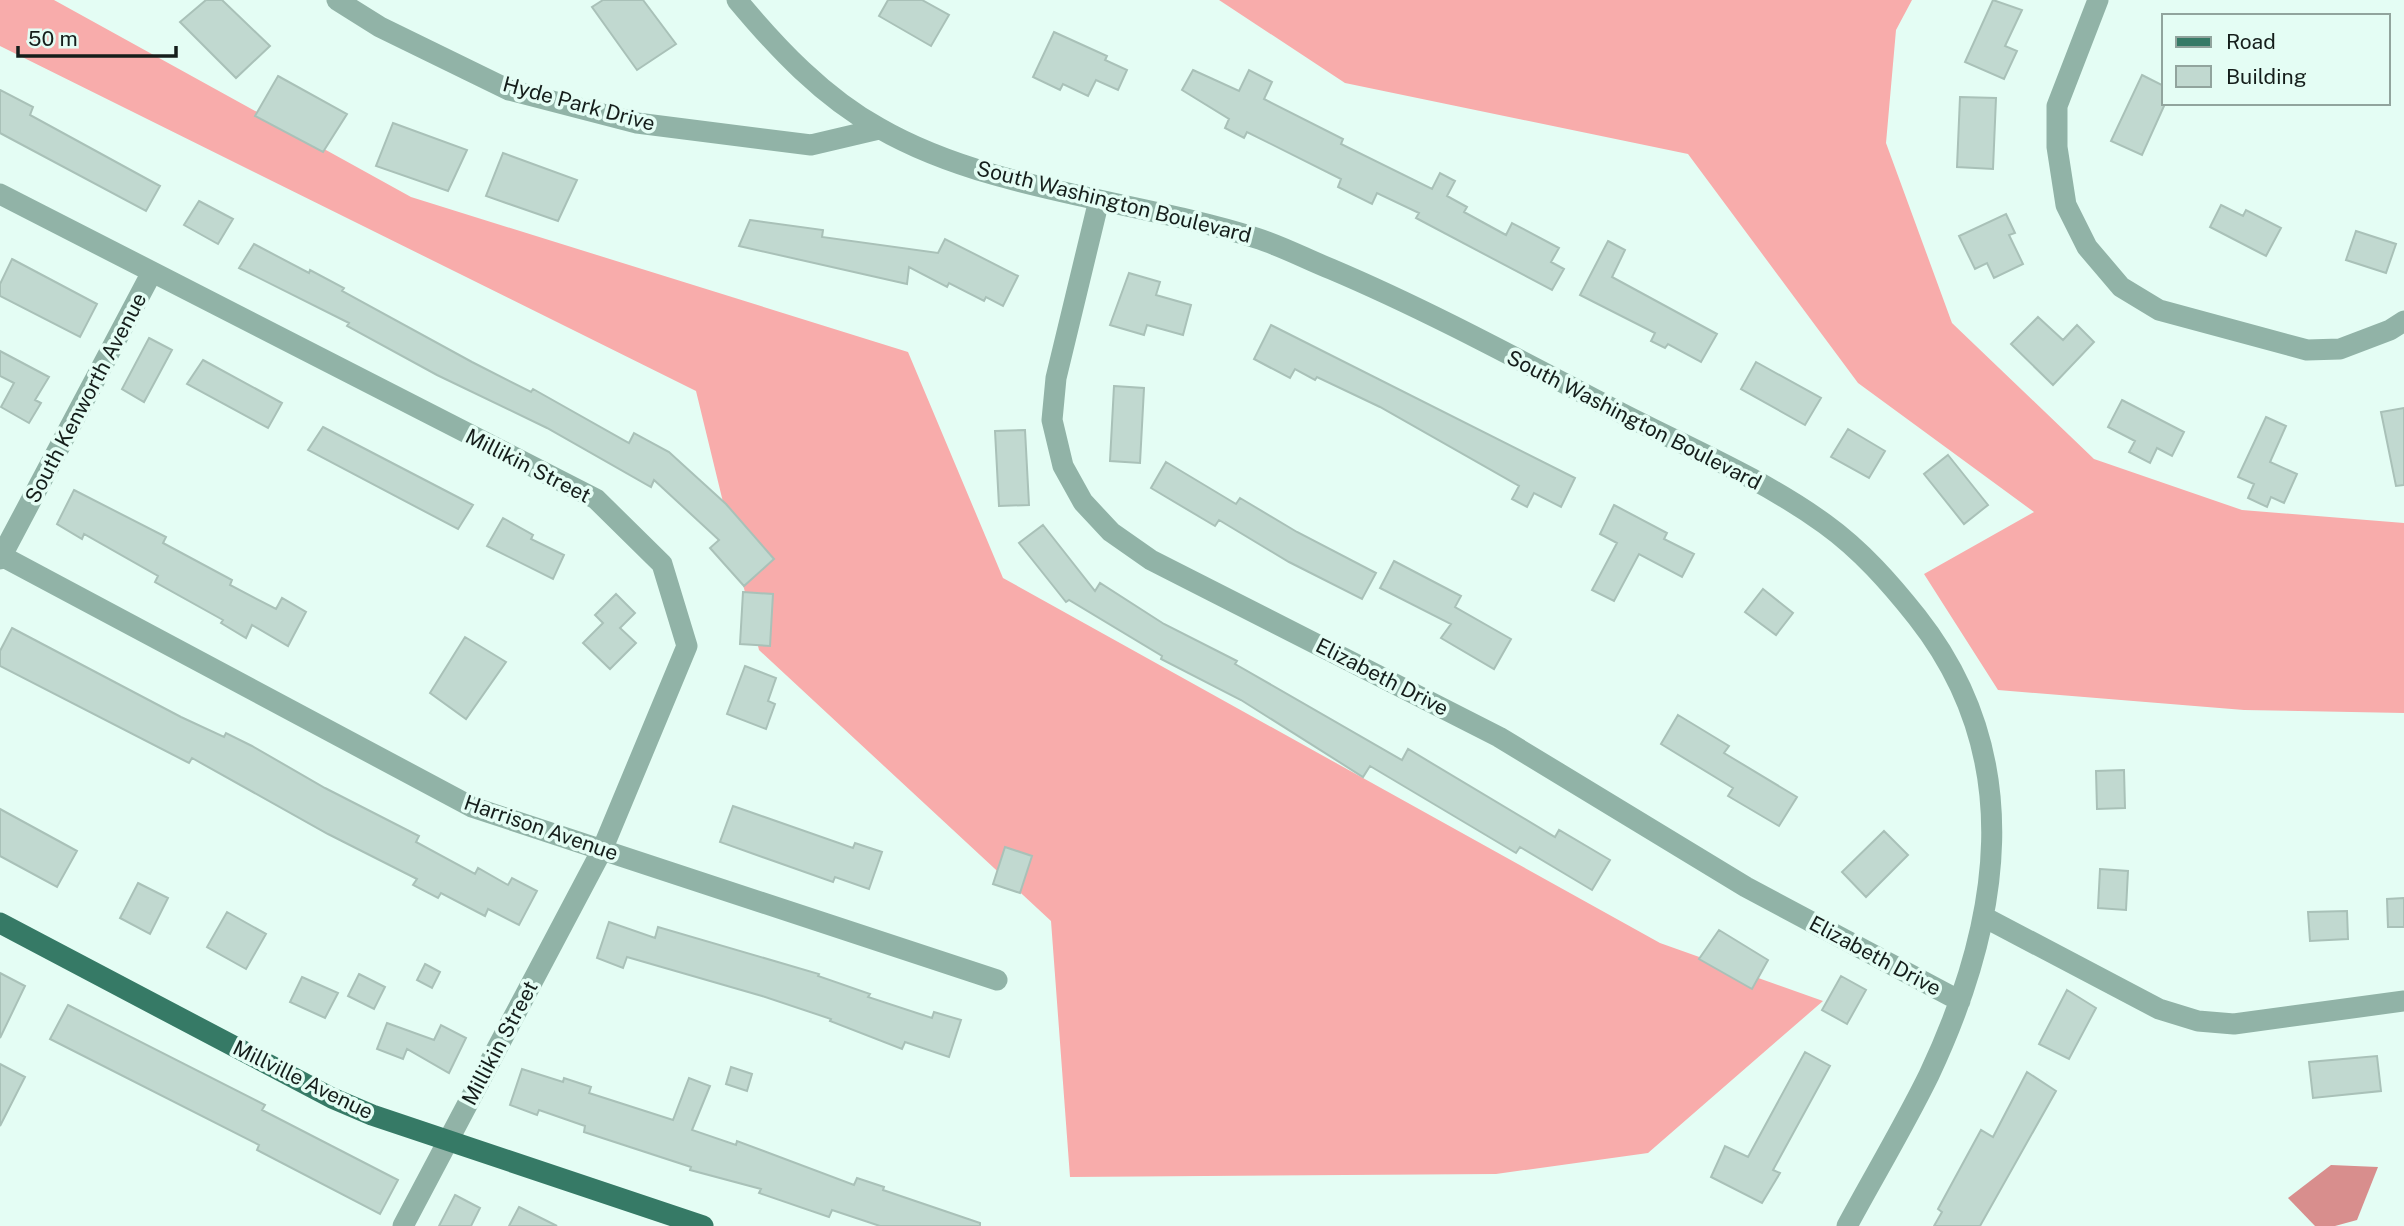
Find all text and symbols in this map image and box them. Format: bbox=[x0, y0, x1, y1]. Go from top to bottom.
scale bar bbox=[18, 14, 175, 58]
legend bbox=[2162, 14, 2390, 105]
text: 50 m bbox=[28, 26, 78, 51]
text: Road bbox=[2226, 29, 2276, 54]
text: Building bbox=[2226, 64, 2307, 89]
street label: Hyde Park Drive bbox=[500, 71, 658, 136]
street label: South Washington Boulevard bbox=[974, 155, 1254, 248]
street label: South Kenworth Avenue bbox=[20, 288, 152, 507]
street label: South Washington Boulevard bbox=[1503, 344, 1766, 495]
street label: Millikin Street bbox=[461, 423, 595, 508]
street label: Elizabeth Drive bbox=[1312, 632, 1453, 721]
street label: Harrison Avenue bbox=[461, 789, 621, 866]
street label: Elizabeth Drive bbox=[1805, 910, 1945, 1001]
street label: Millikin Street bbox=[456, 976, 543, 1109]
street label: Millville Avenue bbox=[229, 1035, 377, 1124]

